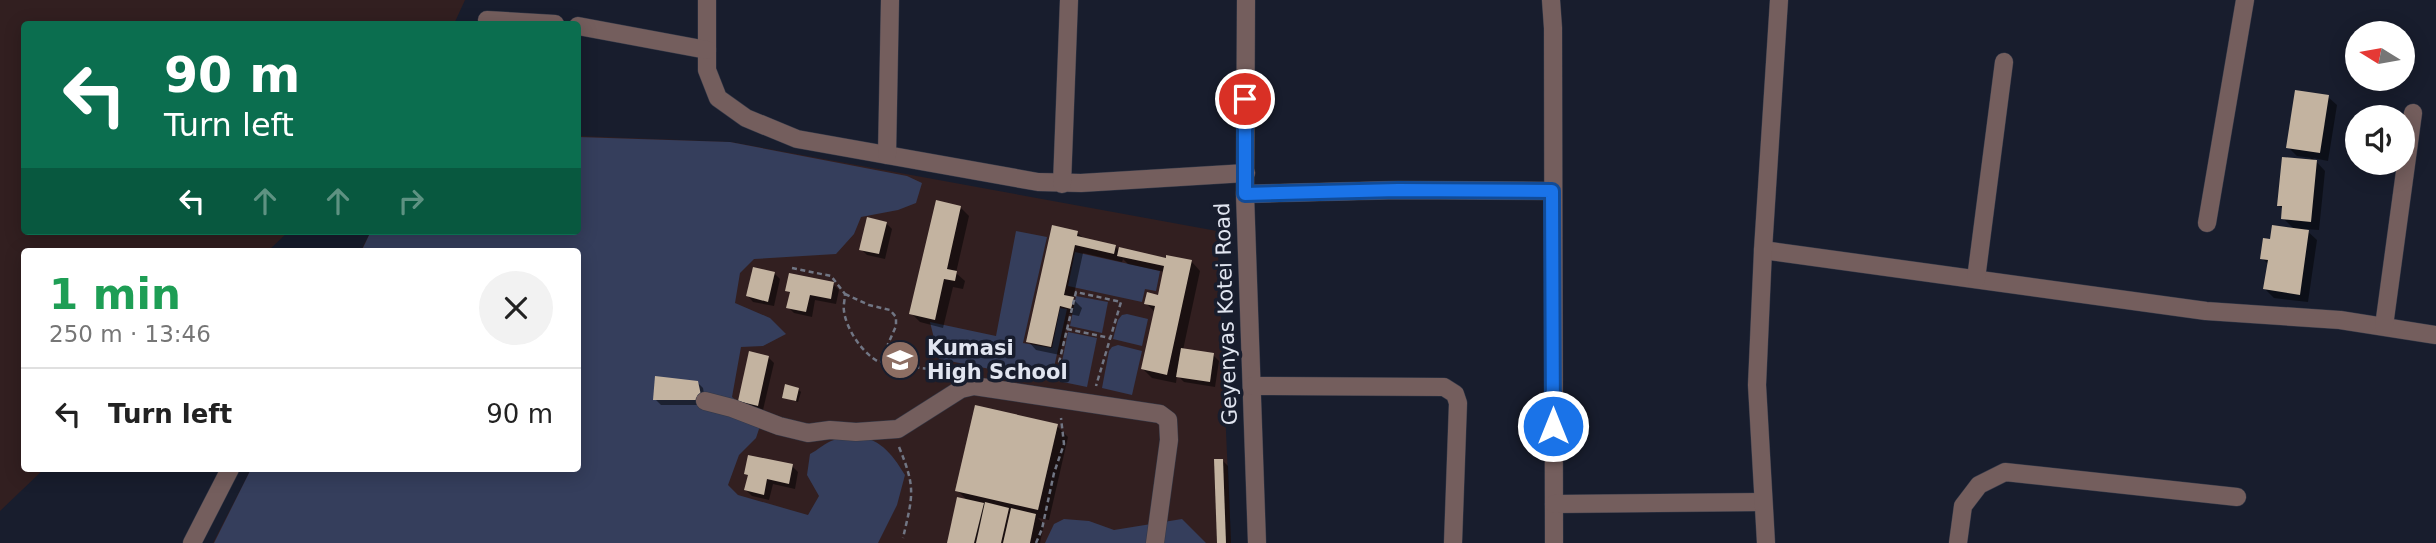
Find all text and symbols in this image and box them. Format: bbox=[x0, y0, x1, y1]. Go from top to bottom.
north arrow bbox=[2345, 21, 2415, 91]
map controls bbox=[2345, 21, 2415, 175]
text: 90 m bbox=[164, 47, 300, 104]
icon: left bbox=[49, 49, 140, 140]
pin bbox=[1215, 69, 1275, 129]
icon: arrive bbox=[1226, 80, 1264, 118]
button: sound bbox=[2345, 105, 2415, 175]
text: Turn left bbox=[164, 106, 294, 144]
icon: left bbox=[173, 182, 211, 220]
icon: ahead bbox=[246, 182, 284, 220]
icon: ahead bbox=[319, 182, 357, 220]
icon: right bbox=[392, 182, 430, 220]
street label: Geyenyas Kotei Road bbox=[1210, 202, 1242, 426]
text: 1 min bbox=[49, 270, 181, 319]
button: close bbox=[479, 271, 553, 345]
text: 250 m · 13:46 bbox=[49, 321, 211, 347]
place label: Kumasi High School bbox=[927, 336, 1068, 384]
school or university icon: Kumasi High School bbox=[879, 339, 921, 381]
position arrow bbox=[1516, 389, 1590, 463]
icon: left bbox=[49, 395, 87, 433]
text: Turn left bbox=[108, 399, 232, 429]
text: 90 m bbox=[486, 399, 553, 429]

